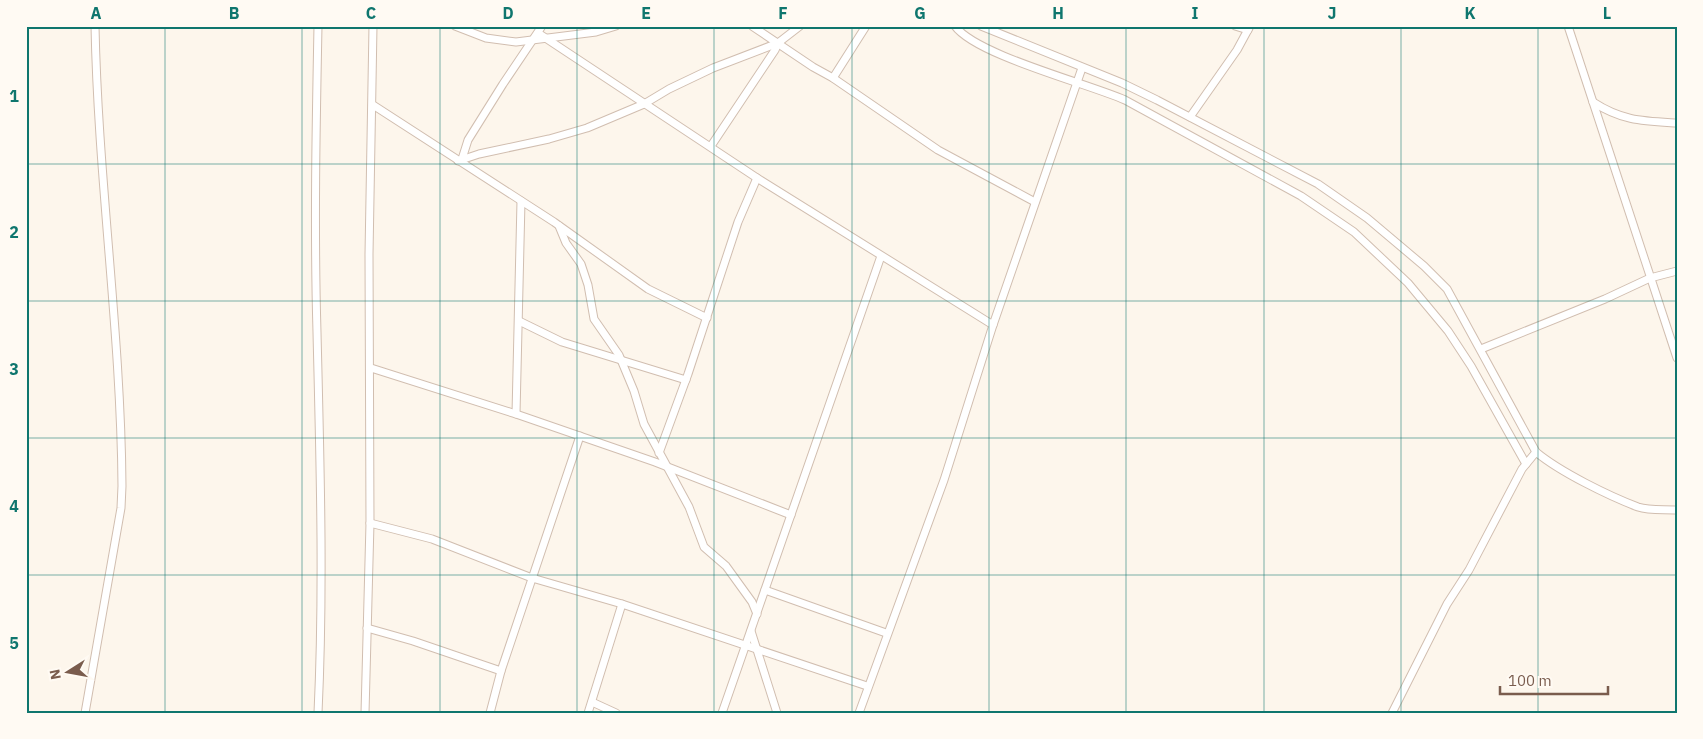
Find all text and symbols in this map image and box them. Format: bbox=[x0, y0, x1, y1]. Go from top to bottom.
text: A bbox=[91, 3, 102, 23]
text: B bbox=[229, 3, 240, 23]
text: C bbox=[366, 3, 376, 23]
text: D bbox=[502, 3, 514, 23]
text: E bbox=[641, 3, 651, 23]
text: F bbox=[778, 3, 788, 23]
text: G bbox=[914, 3, 926, 23]
text: H bbox=[1052, 3, 1064, 23]
text: I bbox=[1192, 3, 1199, 23]
text: J bbox=[1328, 3, 1336, 23]
text: K bbox=[1464, 3, 1476, 23]
text: L bbox=[1603, 3, 1611, 23]
text: 1 bbox=[9, 86, 19, 106]
text: 2 bbox=[9, 222, 19, 242]
text: 3 bbox=[9, 359, 19, 379]
text: 4 bbox=[9, 496, 19, 516]
text: 5 bbox=[9, 633, 19, 653]
north arrow bbox=[42, 646, 92, 696]
scale bar bbox=[1500, 664, 1608, 696]
text: N bbox=[45, 668, 65, 681]
text: 100 m bbox=[1508, 671, 1552, 690]

